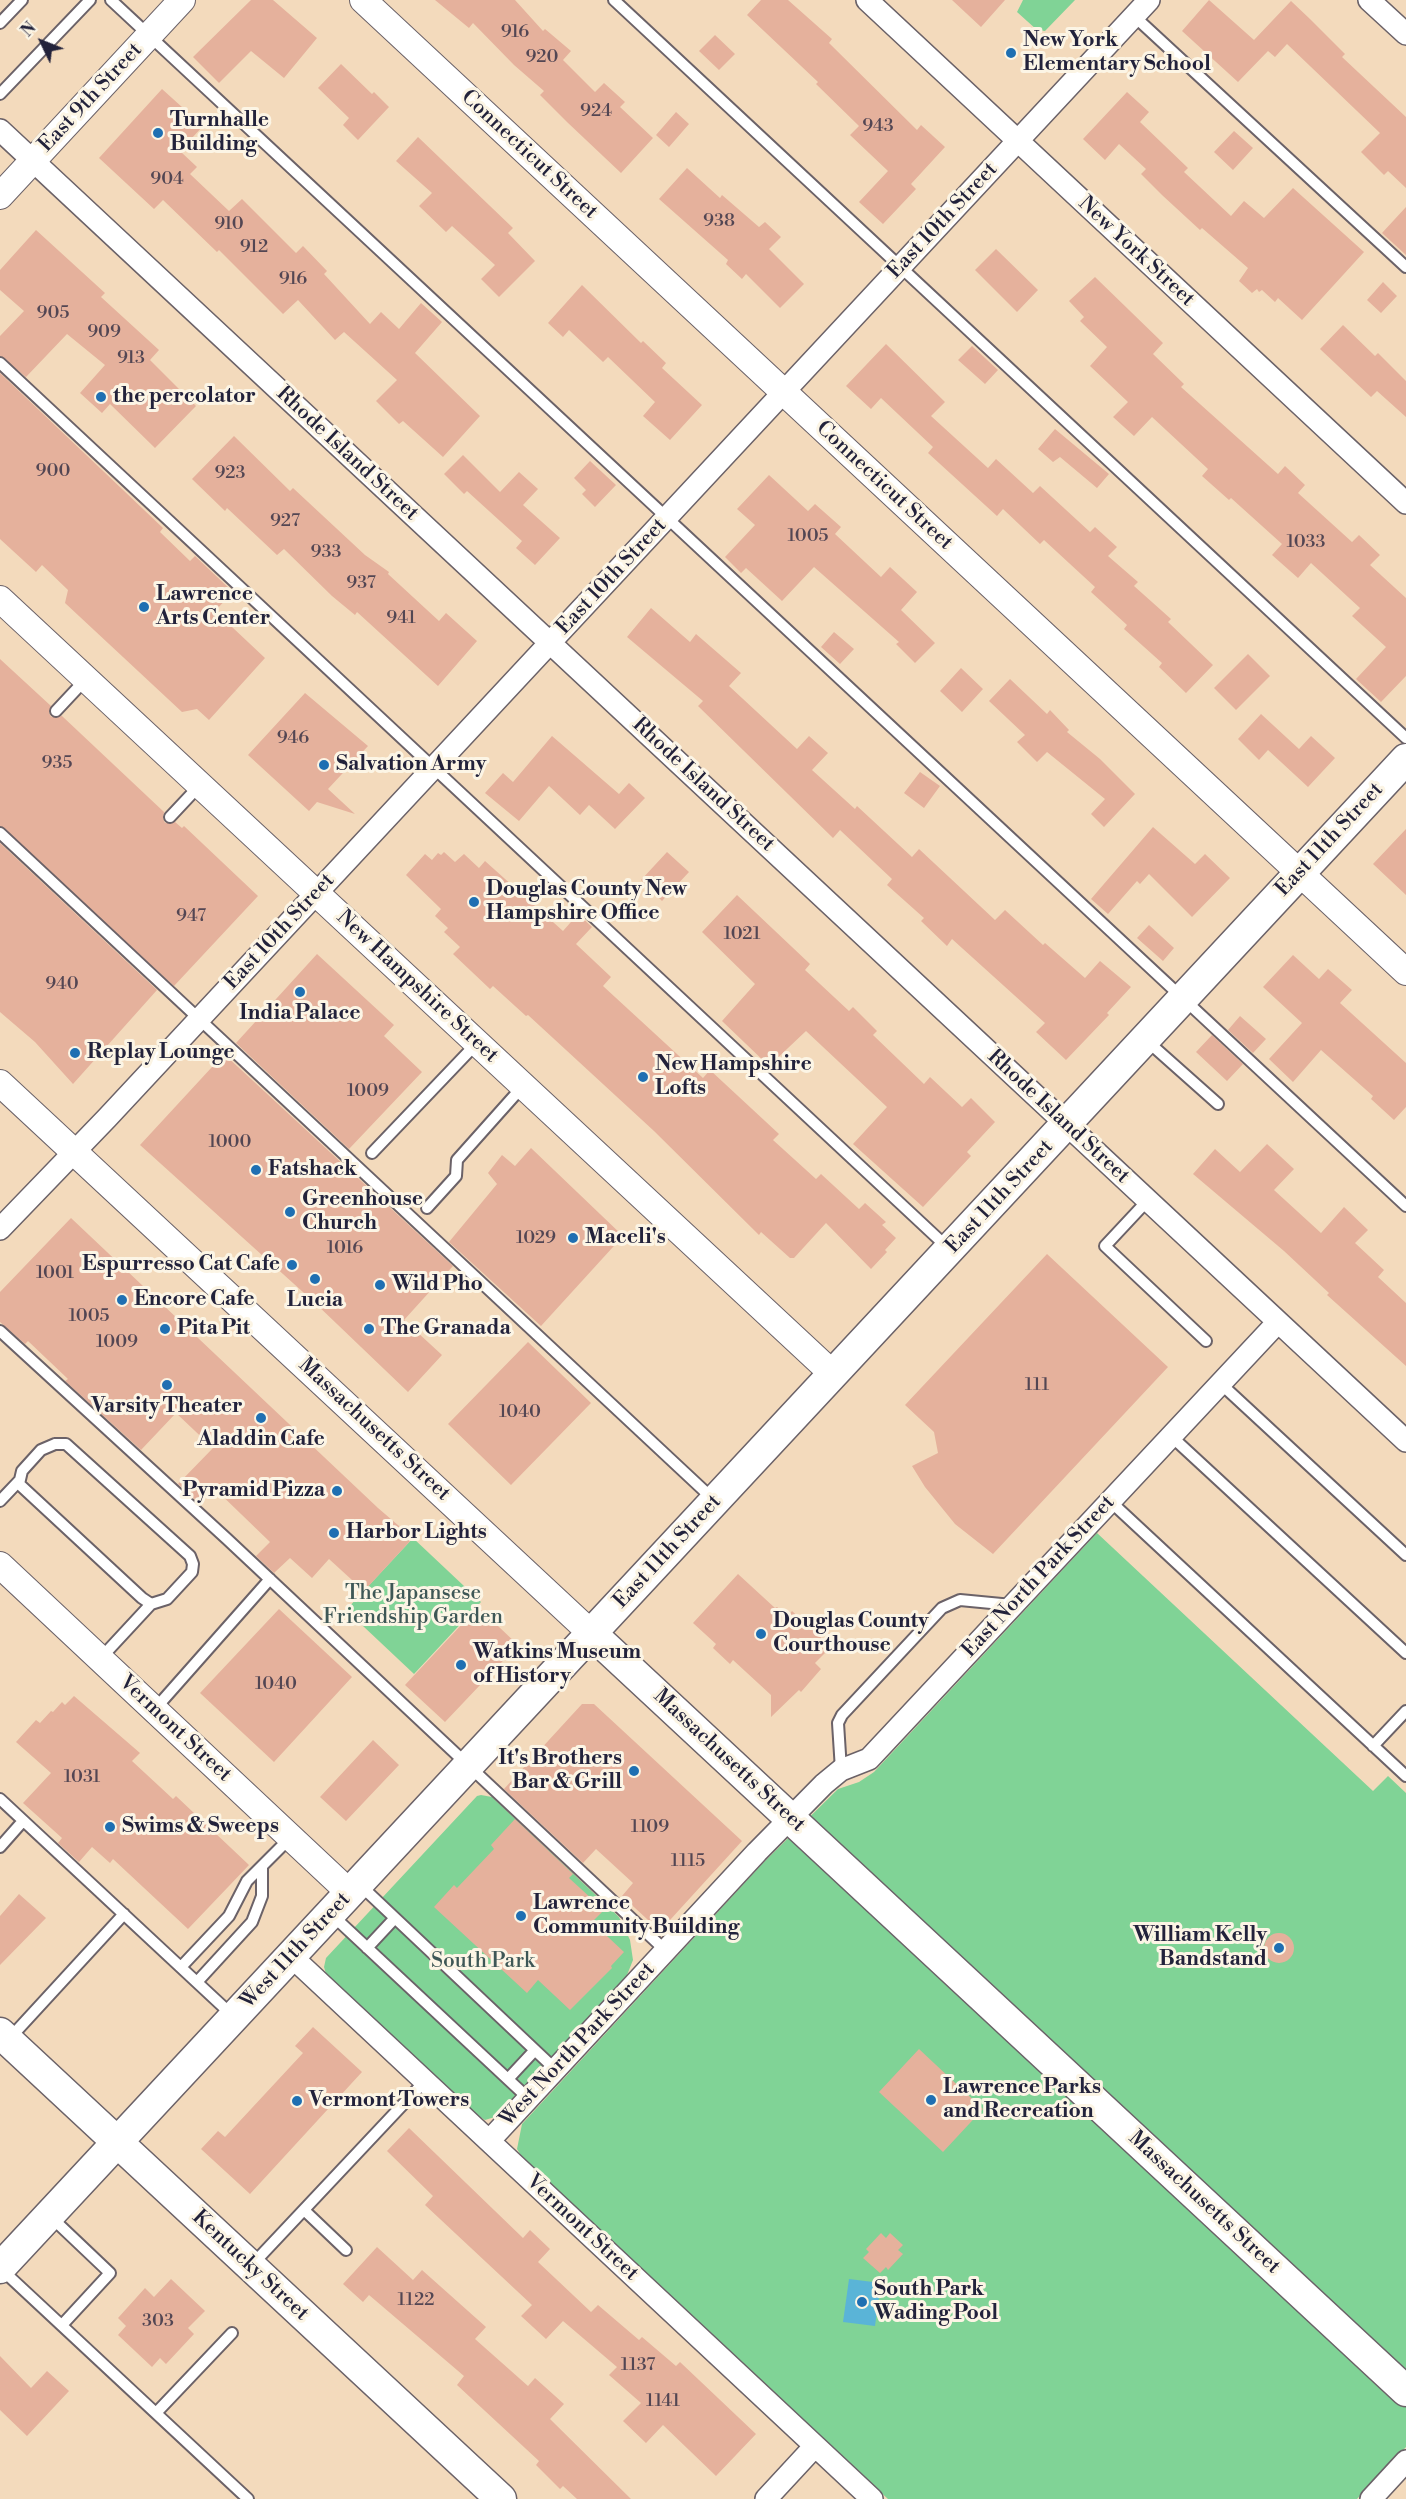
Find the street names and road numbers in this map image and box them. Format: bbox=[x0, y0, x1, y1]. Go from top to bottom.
street label: East 9th Street bbox=[34, 38, 148, 158]
street label: Connecticut Street bbox=[455, 85, 603, 225]
street label: East 10th Street bbox=[883, 158, 1003, 284]
street label: New York Street bbox=[1073, 192, 1199, 312]
street label: Rhode Island Street bbox=[271, 382, 423, 526]
street label: Connecticut Street bbox=[810, 416, 958, 556]
street label: East 10th Street bbox=[552, 514, 672, 640]
street label: Rhode Island Street bbox=[627, 713, 779, 857]
street label: East 11th Street bbox=[1271, 778, 1389, 902]
street label: East 10th Street bbox=[220, 869, 340, 995]
street label: New Hampshire Street bbox=[331, 905, 503, 1069]
street label: Rhode Island Street bbox=[982, 1045, 1134, 1189]
street label: East 11th Street bbox=[941, 1135, 1059, 1259]
street label: Massachusetts Street bbox=[293, 1353, 455, 1507]
street label: East 11th Street bbox=[609, 1490, 727, 1614]
street label: East North Park Street bbox=[957, 1491, 1121, 1663]
street label: Vermont Street bbox=[113, 1670, 237, 1788]
street label: Massachusetts Street bbox=[648, 1684, 810, 1838]
street label: West 11th Street bbox=[236, 1888, 356, 2014]
street label: West North Park Street bbox=[495, 1957, 661, 2133]
street label: Massachusetts Street bbox=[1123, 2126, 1285, 2280]
street label: Vermont Street bbox=[520, 2169, 644, 2287]
street label: Kentucky Street bbox=[186, 2205, 314, 2327]

